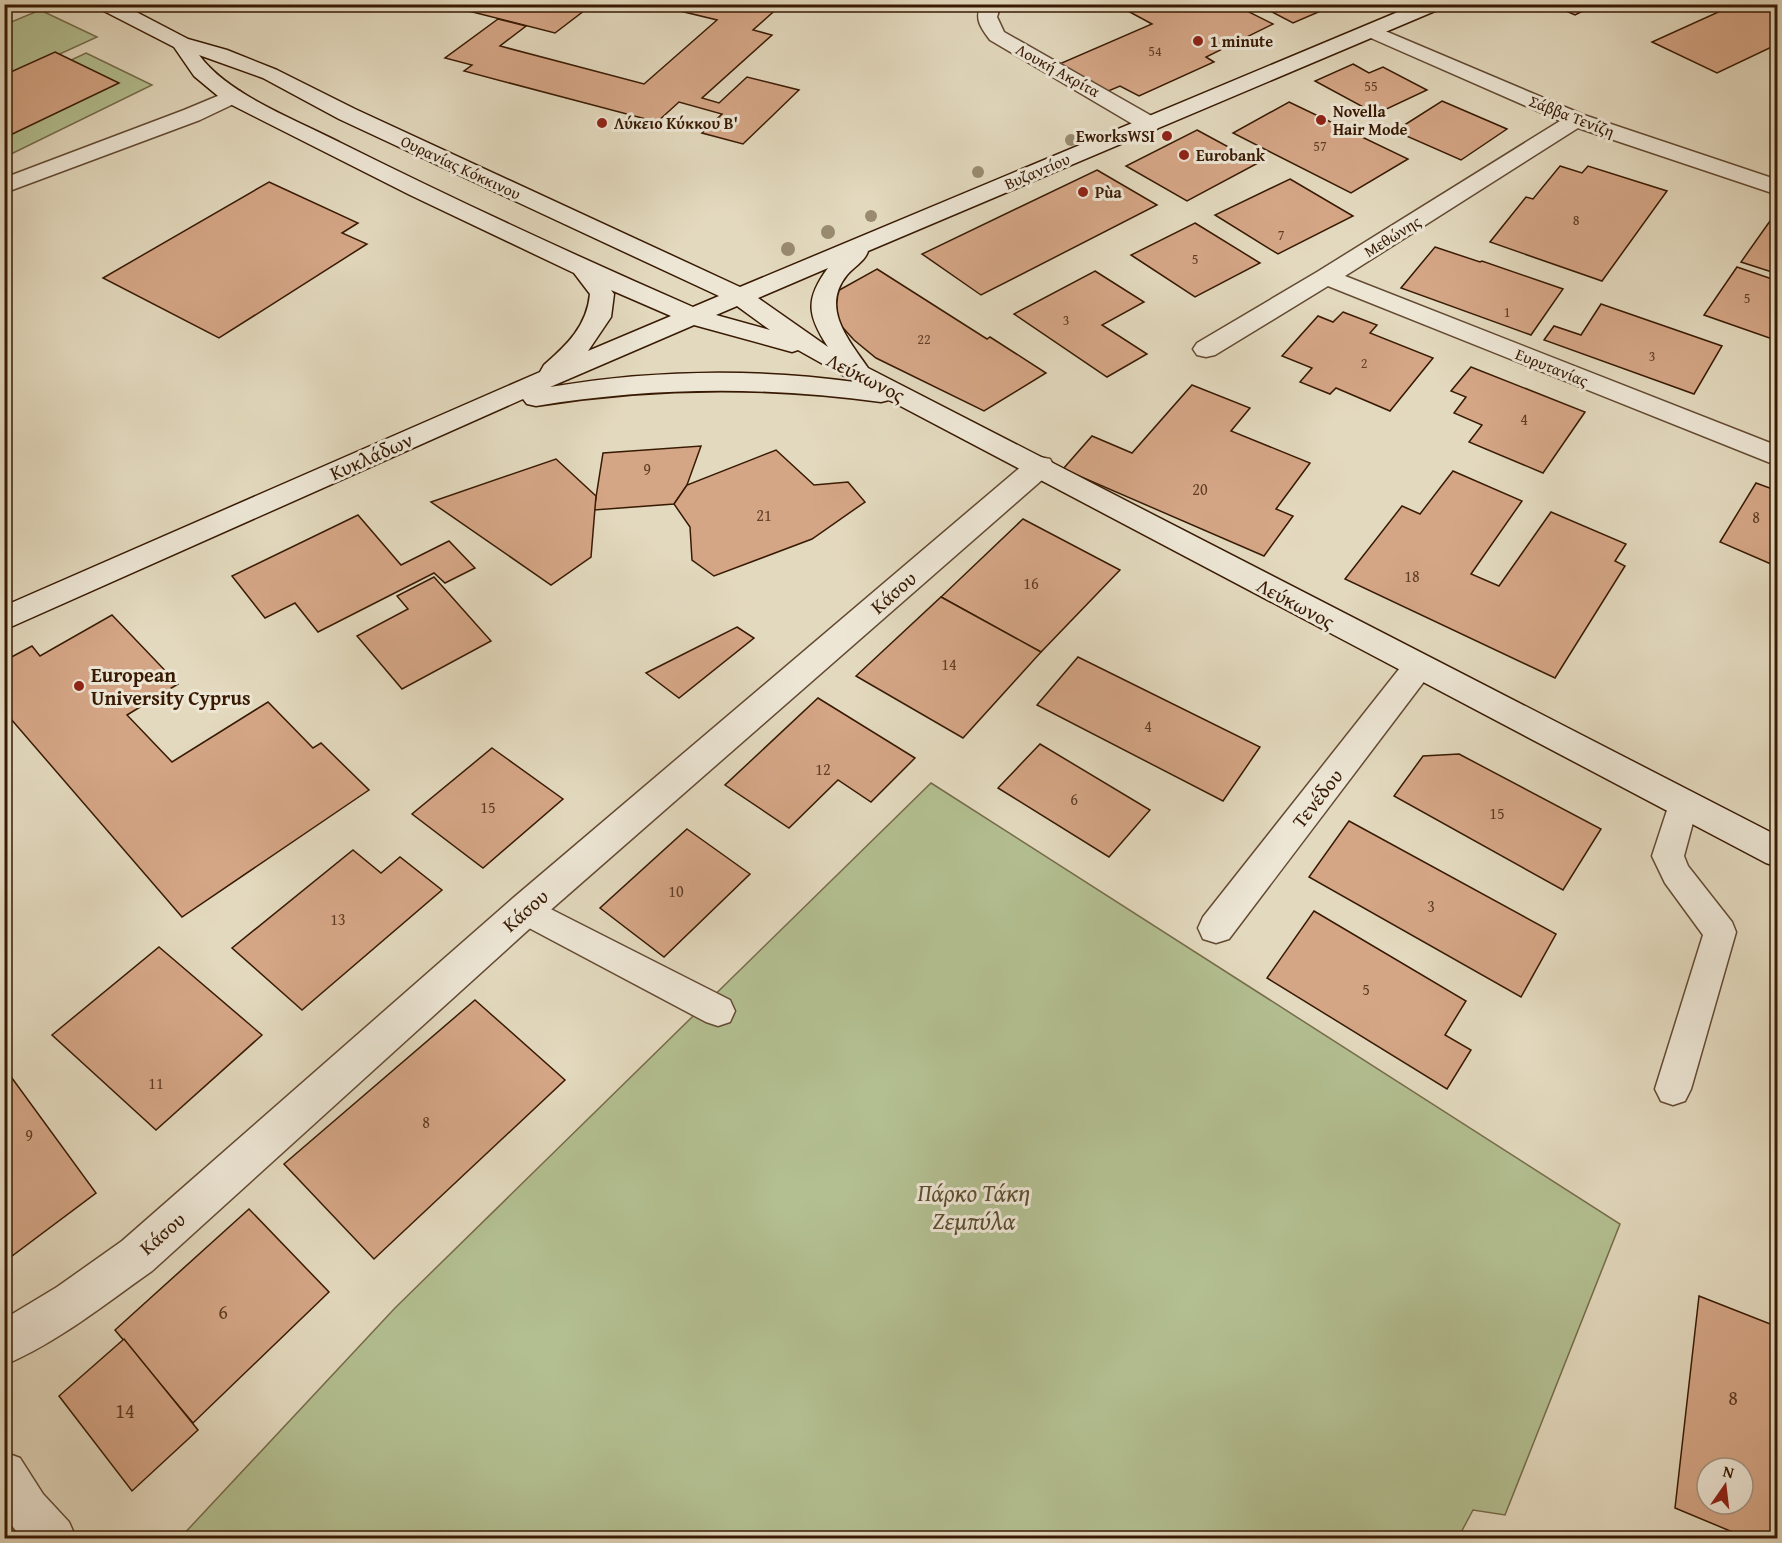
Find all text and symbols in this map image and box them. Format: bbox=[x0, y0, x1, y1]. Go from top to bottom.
place label: 1 minute bbox=[1210, 29, 1273, 53]
marker: 1 minute bbox=[1191, 34, 1205, 48]
street label: Λουκή Ακρίτα bbox=[1012, 37, 1105, 103]
house number: 54 bbox=[1148, 41, 1162, 61]
house number: 55 bbox=[1364, 76, 1378, 96]
street label: Σάββα Τενίζη bbox=[1526, 89, 1618, 143]
place label: Novella Hair Mode bbox=[1333, 99, 1408, 141]
place label: Λύκειο Κύκκου Β' bbox=[614, 111, 738, 135]
marker: Novella Hair Mode bbox=[1314, 113, 1328, 127]
marker: Λύκειο Κύκκου Β' bbox=[595, 116, 609, 130]
place label: EworksWSI bbox=[1076, 124, 1155, 148]
street label: Ουρανίας Κόκκινου bbox=[397, 129, 525, 205]
marker: EworksWSI bbox=[1160, 129, 1174, 143]
house number: 57 bbox=[1313, 136, 1327, 156]
place label: Eurobank bbox=[1196, 143, 1266, 167]
street label: Βυζαντίου bbox=[1000, 146, 1074, 196]
marker: Eurobank bbox=[1177, 148, 1191, 162]
place label: Pùa bbox=[1095, 180, 1122, 204]
marker: Pùa bbox=[1076, 185, 1090, 199]
street label: Μεθώνης bbox=[1359, 209, 1425, 263]
house number: 8 bbox=[1573, 210, 1580, 230]
house number: 7 bbox=[1278, 225, 1285, 245]
house number: 5 bbox=[1192, 249, 1198, 269]
house number: 5 bbox=[1744, 288, 1750, 308]
house number: 1 bbox=[1504, 302, 1510, 322]
house number: 3 bbox=[1063, 310, 1069, 330]
house number: 22 bbox=[917, 329, 931, 349]
street label: Ευρυτανίας bbox=[1512, 342, 1592, 393]
street label: Λεύκωνος bbox=[822, 345, 911, 409]
house number: 3 bbox=[1649, 346, 1655, 366]
house number: 2 bbox=[1361, 353, 1367, 373]
house number: 4 bbox=[1520, 407, 1528, 431]
street label: Κυκλάδων bbox=[325, 425, 417, 487]
house number: 9 bbox=[643, 457, 651, 481]
house number: 20 bbox=[1192, 477, 1208, 501]
house number: 21 bbox=[756, 503, 772, 527]
house number: 8 bbox=[1752, 505, 1760, 529]
street label: Κάσου bbox=[864, 564, 922, 620]
house number: 18 bbox=[1404, 564, 1420, 588]
street label: Λεύκωνος bbox=[1252, 570, 1341, 636]
house number: 16 bbox=[1023, 571, 1039, 595]
house number: 14 bbox=[941, 652, 957, 676]
place label: European University Cyprus bbox=[91, 660, 251, 712]
marker: European University Cyprus bbox=[72, 679, 86, 693]
house number: 4 bbox=[1144, 714, 1152, 738]
house number: 12 bbox=[815, 757, 831, 781]
street label: Τενέδου bbox=[1285, 762, 1349, 834]
house number: 6 bbox=[1070, 787, 1078, 811]
house number: 15 bbox=[480, 795, 496, 819]
house number: 15 bbox=[1489, 801, 1505, 825]
house number: 10 bbox=[668, 879, 684, 903]
street label: Κάσου bbox=[496, 882, 554, 938]
house number: 3 bbox=[1427, 894, 1435, 918]
house number: 13 bbox=[330, 907, 346, 931]
house number: 5 bbox=[1362, 977, 1370, 1001]
house number: 11 bbox=[148, 1071, 164, 1095]
house number: 8 bbox=[422, 1110, 430, 1134]
house number: 9 bbox=[25, 1123, 33, 1147]
park label: Πάρκο Τάκη Ζεμπύλα bbox=[917, 1175, 1030, 1238]
street label: Κάσου bbox=[133, 1205, 191, 1261]
house number: 6 bbox=[218, 1297, 228, 1326]
house number: 8 bbox=[1728, 1383, 1738, 1412]
house number: 14 bbox=[115, 1396, 135, 1425]
north arrow bbox=[1695, 1456, 1755, 1516]
text: N bbox=[1721, 1459, 1737, 1484]

